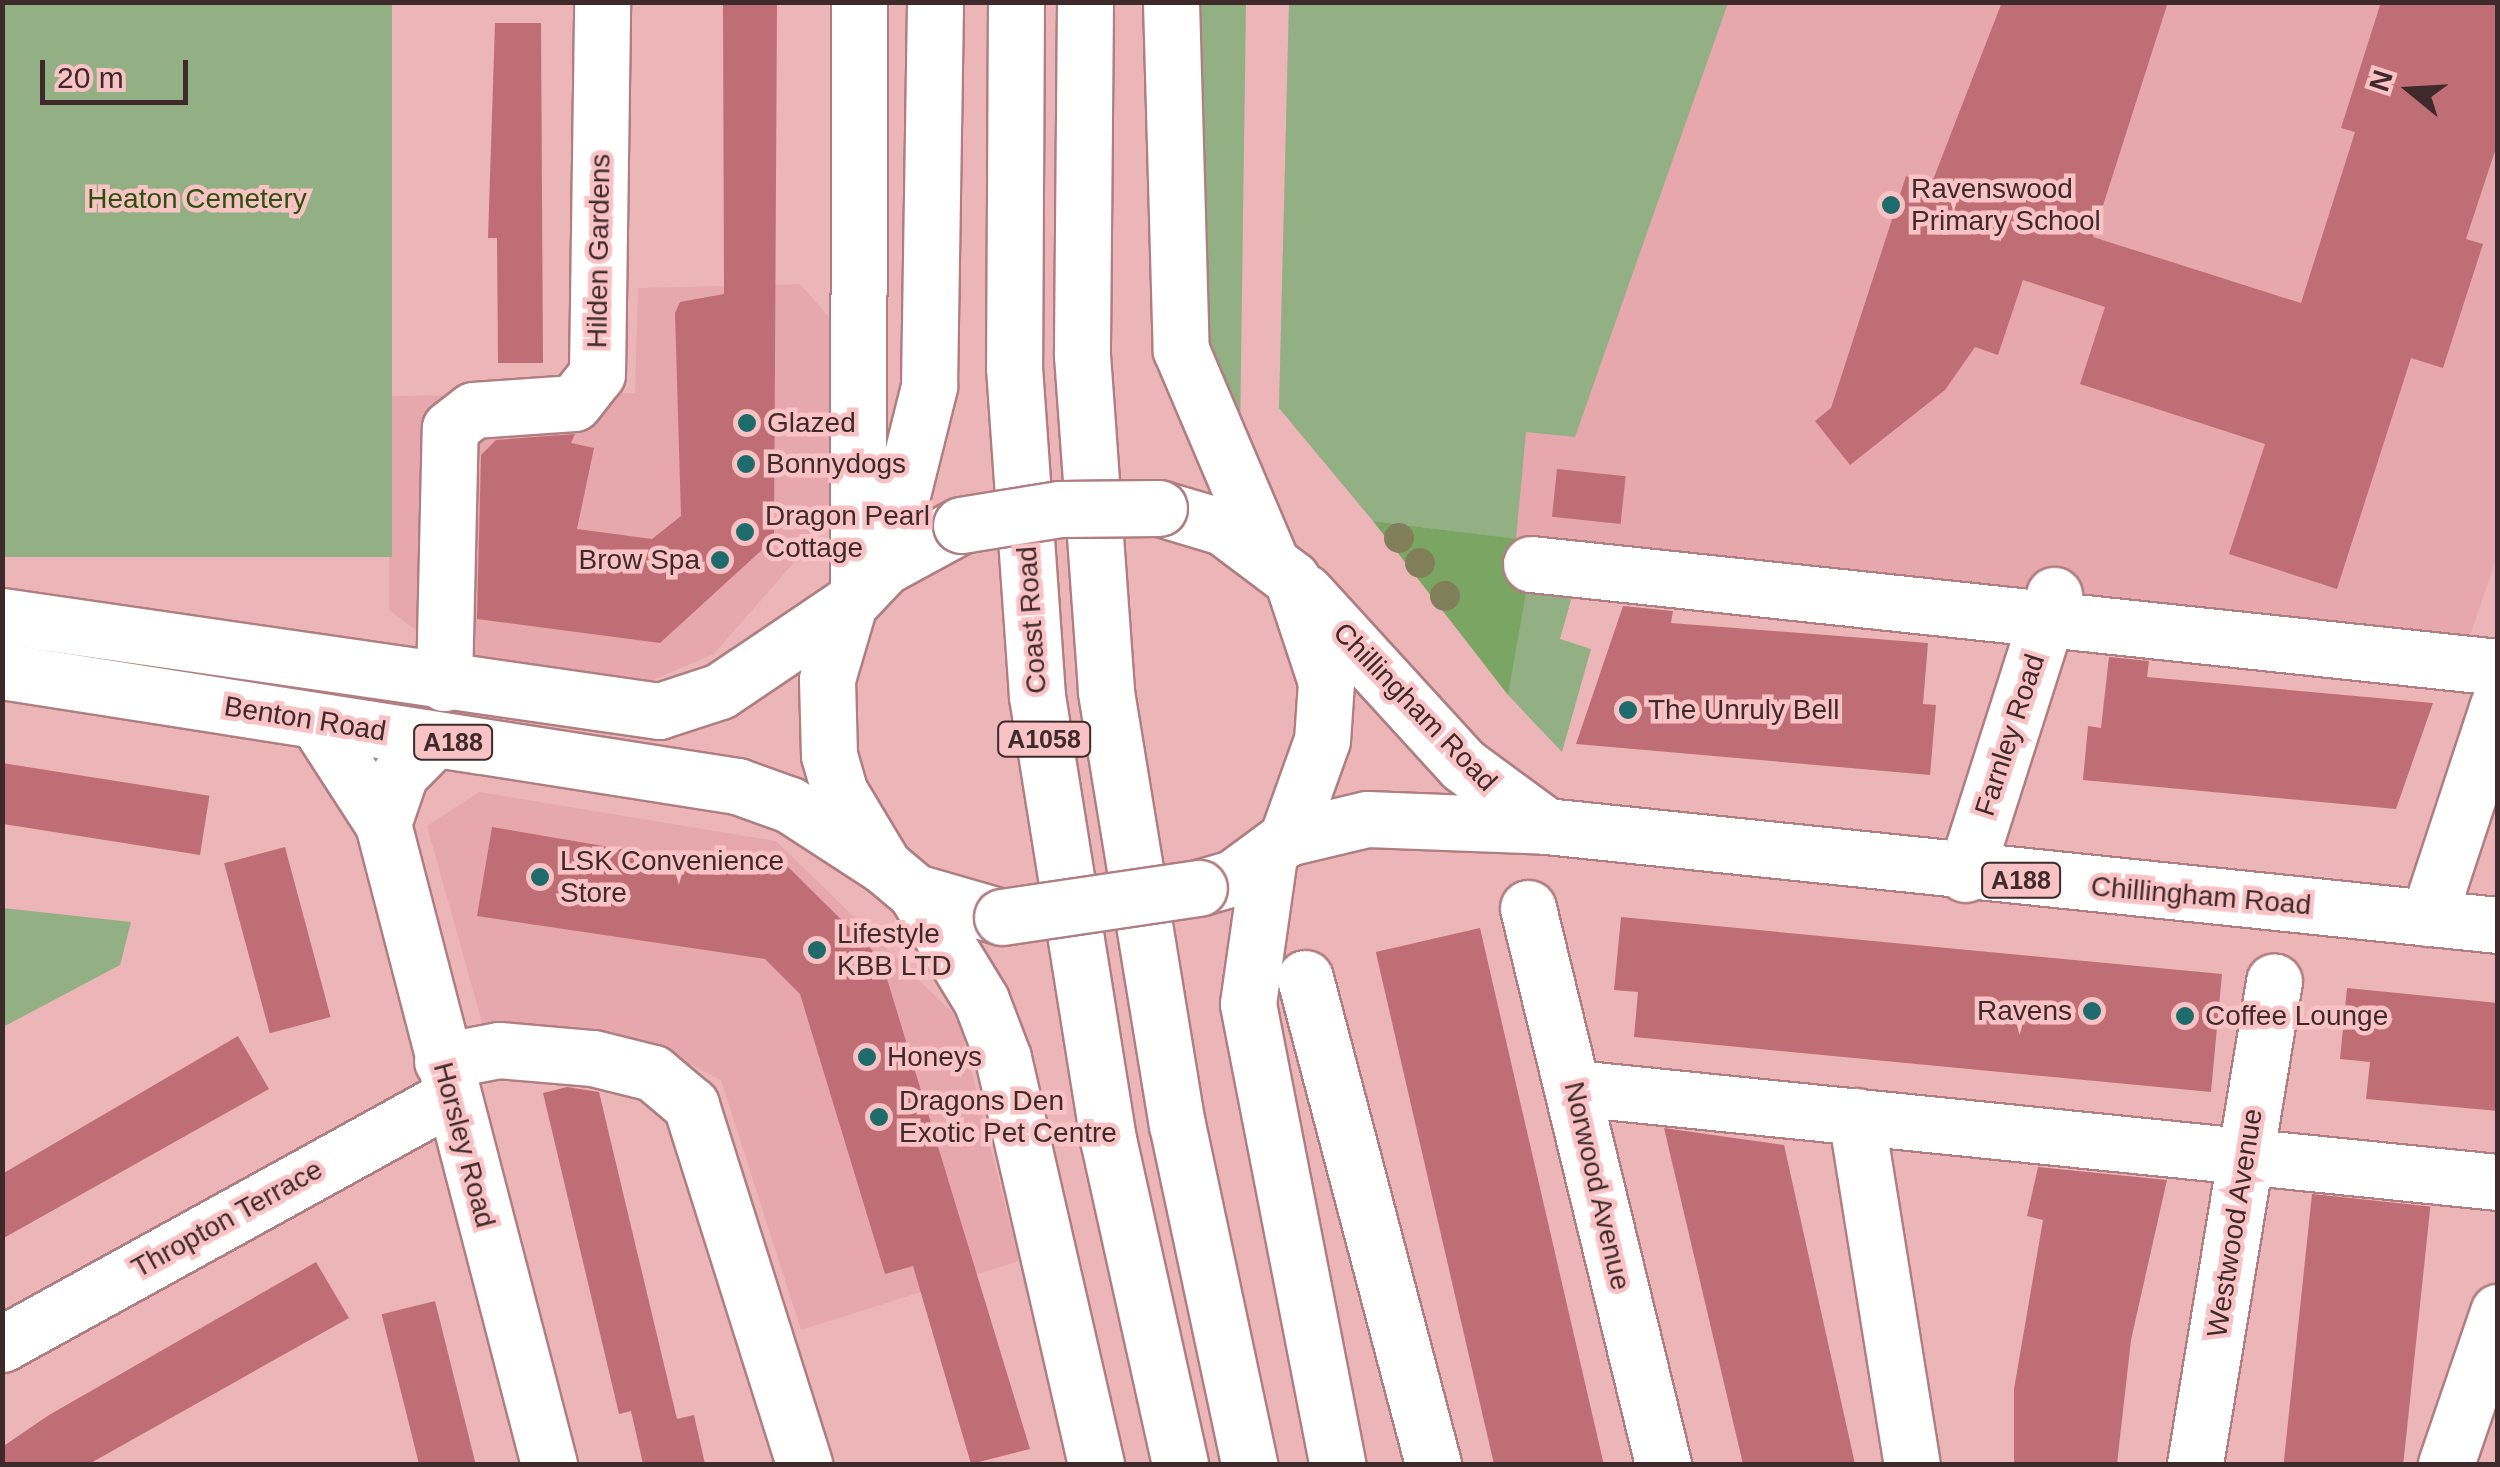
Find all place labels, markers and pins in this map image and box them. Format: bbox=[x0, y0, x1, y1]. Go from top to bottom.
place label: Ravenswood Primary School bbox=[1911, 172, 2101, 238]
marker: Ravenswood Primary School bbox=[1880, 194, 1902, 216]
place label: Glazed bbox=[767, 406, 856, 440]
marker: Glazed bbox=[736, 412, 758, 434]
place label: Bonnydogs bbox=[766, 447, 906, 481]
marker: Bonnydogs bbox=[735, 453, 757, 475]
place label: Dragon Pearl Cottage bbox=[765, 499, 930, 565]
marker: Dragon Pearl Cottage bbox=[734, 521, 756, 543]
place label: Brow Spa bbox=[579, 543, 700, 577]
marker: Brow Spa bbox=[709, 549, 731, 571]
place label: The Unruly Bell bbox=[1648, 693, 1839, 727]
marker: The Unruly Bell bbox=[1617, 699, 1639, 721]
place label: LSK Convenience Store bbox=[560, 844, 784, 910]
marker: LSK Convenience Store bbox=[529, 866, 551, 888]
place label: Lifestyle KBB LTD bbox=[837, 917, 952, 983]
marker: Lifestyle KBB LTD bbox=[806, 939, 828, 961]
place label: Ravens bbox=[1977, 994, 2072, 1028]
place label: Coffee Lounge bbox=[2205, 999, 2388, 1033]
marker: Ravens bbox=[2081, 1000, 2103, 1022]
marker: Coffee Lounge bbox=[2174, 1005, 2196, 1027]
place label: Honeys bbox=[887, 1040, 982, 1074]
marker: Honeys bbox=[856, 1046, 878, 1068]
place label: Dragons Den Exotic Pet Centre bbox=[899, 1084, 1117, 1150]
marker: Dragons Den Exotic Pet Centre bbox=[868, 1106, 890, 1128]

